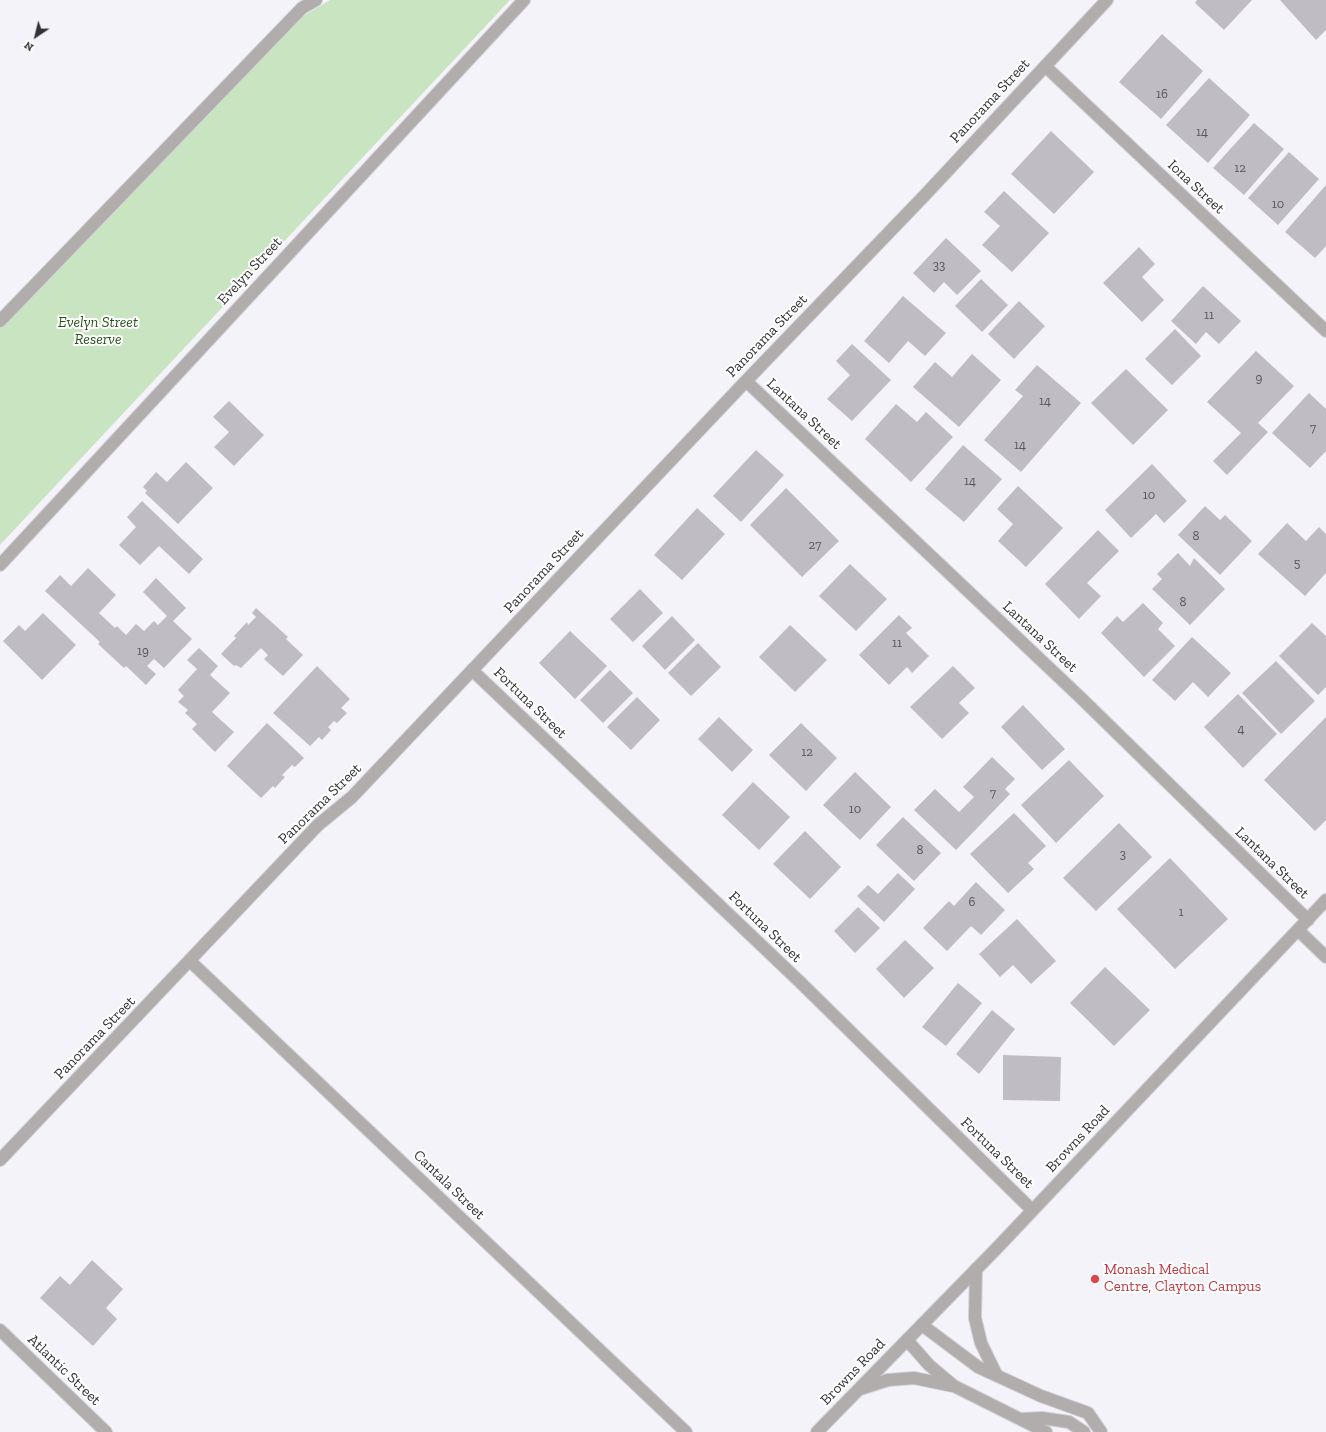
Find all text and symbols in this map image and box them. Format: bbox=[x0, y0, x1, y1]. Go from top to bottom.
north arrow bbox=[16, 16, 56, 56]
text: N bbox=[22, 39, 36, 54]
street label: Panorama Street bbox=[946, 55, 1034, 147]
house number: 16 bbox=[1156, 86, 1168, 102]
house number: 14 bbox=[1196, 124, 1208, 140]
street label: Iona Street bbox=[1164, 156, 1228, 218]
house number: 12 bbox=[1234, 160, 1246, 176]
house number: 10 bbox=[1272, 196, 1284, 212]
street label: Evelyn Street bbox=[214, 233, 286, 309]
house number: 33 bbox=[933, 257, 945, 273]
street label: Panorama Street bbox=[723, 291, 811, 381]
house number: 11 bbox=[1204, 307, 1214, 323]
park label: Evelyn Street Reserve bbox=[58, 314, 138, 349]
house number: 9 bbox=[1256, 370, 1262, 386]
street label: Lantana Street bbox=[763, 375, 845, 453]
house number: 14 bbox=[1039, 393, 1051, 409]
house number: 7 bbox=[1310, 420, 1316, 436]
house number: 14 bbox=[1014, 437, 1026, 453]
house number: 14 bbox=[964, 473, 976, 489]
house number: 10 bbox=[1143, 487, 1155, 503]
street label: Panorama Street bbox=[500, 525, 588, 617]
house number: 8 bbox=[1193, 528, 1199, 544]
house number: 27 bbox=[809, 537, 821, 553]
house number: 5 bbox=[1294, 555, 1300, 571]
house number: 8 bbox=[1180, 594, 1186, 610]
street label: Lantana Street bbox=[999, 598, 1081, 676]
house number: 11 bbox=[892, 635, 902, 651]
house number: 19 bbox=[137, 643, 149, 659]
street label: Fortuna Street bbox=[490, 664, 570, 742]
house number: 4 bbox=[1237, 721, 1245, 737]
house number: 12 bbox=[801, 744, 813, 760]
street label: Panorama Street bbox=[275, 760, 365, 848]
house number: 7 bbox=[990, 785, 996, 801]
house number: 10 bbox=[849, 801, 861, 817]
street label: Lantana Street bbox=[1231, 823, 1313, 903]
house number: 8 bbox=[917, 842, 923, 858]
house number: 3 bbox=[1120, 846, 1126, 862]
street label: Fortuna Street bbox=[725, 888, 805, 966]
house number: 6 bbox=[969, 894, 975, 910]
house number: 1 bbox=[1178, 904, 1184, 920]
street label: Panorama Street bbox=[51, 993, 139, 1083]
street label: Browns Road bbox=[1042, 1102, 1114, 1176]
street label: Fortuna Street bbox=[957, 1114, 1037, 1192]
street label: Cantala Street bbox=[409, 1146, 489, 1224]
place label: Monash Medical Centre, Clayton Campus bbox=[1104, 1261, 1261, 1296]
marker: Monash Medical Centre, Clayton Campus bbox=[1089, 1273, 1101, 1285]
street label: Atlantic Street bbox=[24, 1331, 104, 1409]
street label: Browns Road bbox=[817, 1335, 889, 1409]

